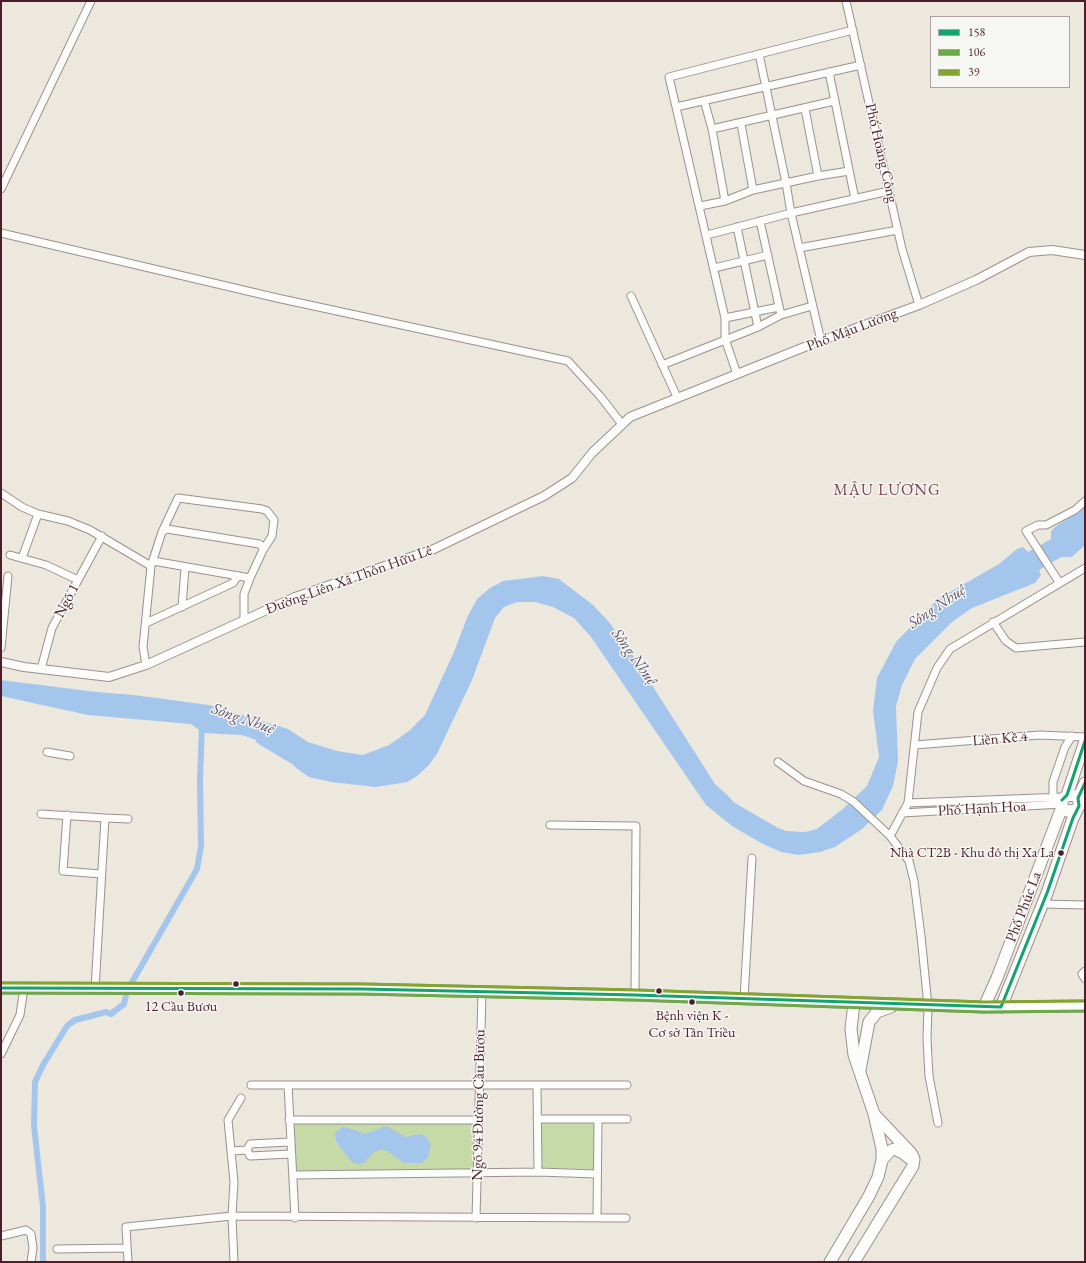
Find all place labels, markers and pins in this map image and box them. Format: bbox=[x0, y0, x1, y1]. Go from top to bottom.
place label: Nhà CT2B - Khu đô thị Xa La bbox=[890, 845, 1054, 861]
marker: Nhà CT2B - Khu đô thị Xa La bbox=[1056, 848, 1066, 858]
unlabelled marker bbox=[231, 979, 241, 989]
unlabelled marker bbox=[654, 986, 664, 996]
marker: 12 Cầu Bươu bbox=[176, 988, 186, 998]
marker: Bệnh viện K - Cơ sở Tân Triều bbox=[687, 997, 697, 1007]
place label: 12 Cầu Bươu bbox=[145, 999, 217, 1015]
place label: Bệnh viện K - Cơ sở Tân Triều bbox=[649, 1008, 735, 1040]

